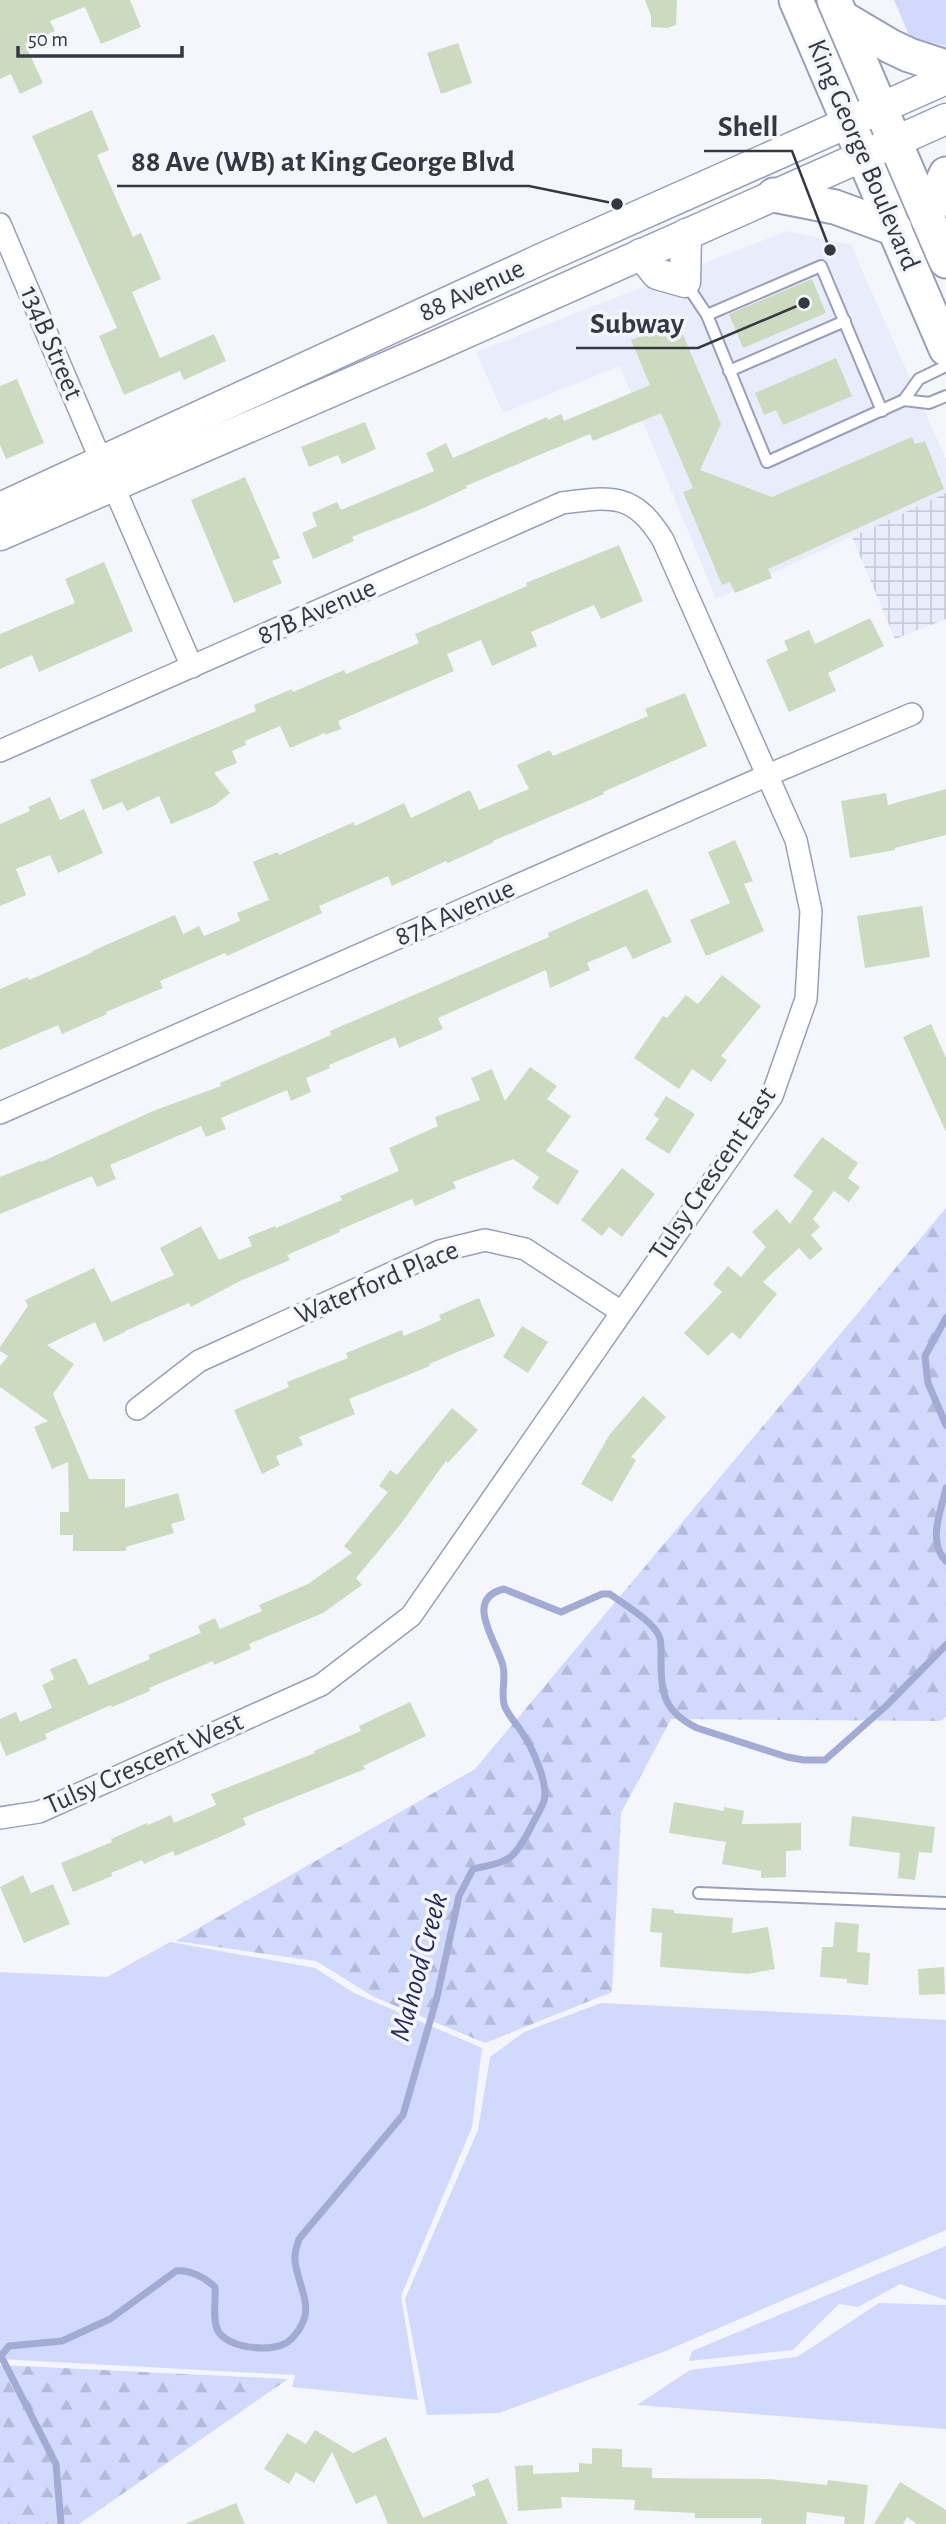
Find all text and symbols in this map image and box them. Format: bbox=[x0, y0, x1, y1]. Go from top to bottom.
scale bar bbox=[18, 14, 182, 58]
text: 50 m bbox=[28, 29, 68, 50]
street label: King George Boulevard bbox=[802, 35, 924, 275]
callout: Shell bbox=[704, 100, 792, 151]
text: Shell bbox=[718, 112, 778, 142]
callout: 88 Ave (WB) at King George Blvd bbox=[117, 135, 529, 186]
text: 88 Ave (WB) at King George Blvd bbox=[131, 147, 515, 177]
street label: 88 Avenue bbox=[415, 254, 529, 328]
street label: 134B Street bbox=[15, 282, 87, 404]
callout: Subway bbox=[576, 297, 698, 348]
text: Subway bbox=[590, 309, 685, 339]
street label: 87B Avenue bbox=[254, 574, 380, 650]
street label: 87A Avenue bbox=[391, 874, 519, 952]
street label: Tulsy Crescent East bbox=[645, 1082, 781, 1266]
street label: Waterford Place bbox=[291, 1236, 463, 1330]
street label: Tulsy Crescent West bbox=[41, 1708, 247, 1820]
water label: Mahood Creek bbox=[385, 1890, 453, 2044]

